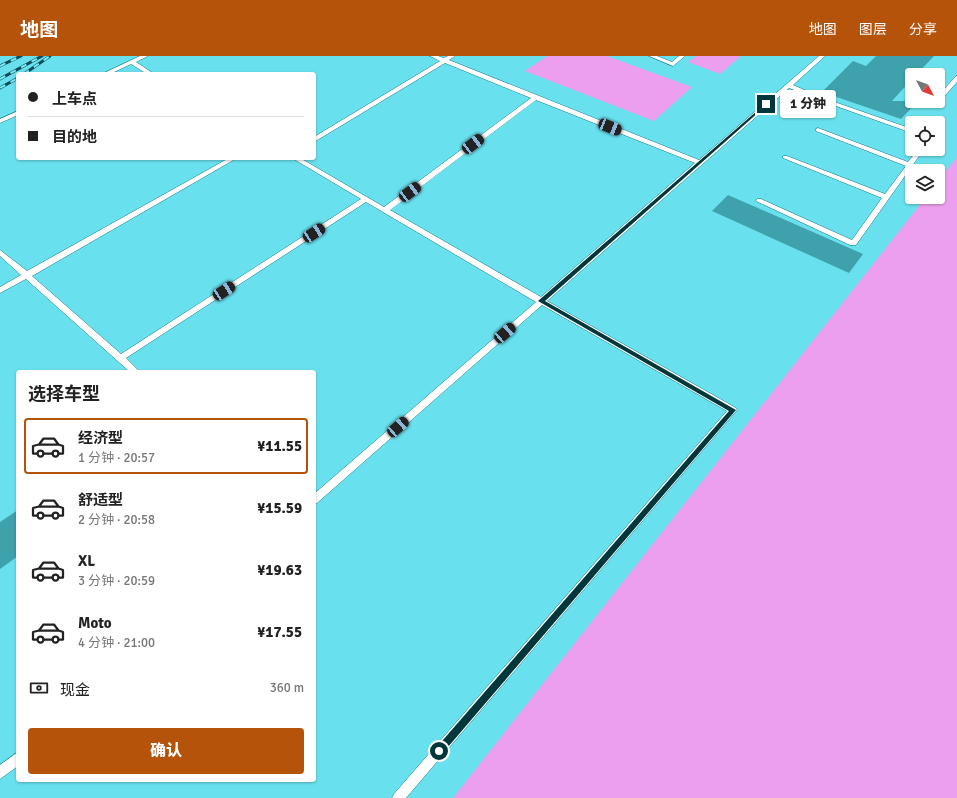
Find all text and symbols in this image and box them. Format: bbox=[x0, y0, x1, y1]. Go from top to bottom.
text: 地图 bbox=[20, 18, 58, 42]
text: 地图 bbox=[809, 21, 837, 38]
text: 图层 bbox=[859, 21, 887, 38]
text: 分享 bbox=[909, 21, 937, 38]
north arrow bbox=[905, 68, 945, 108]
map controls bbox=[905, 68, 945, 204]
text: 上车点 bbox=[52, 90, 97, 108]
callout: 1 分钟 bbox=[780, 90, 836, 118]
route end bbox=[757, 95, 775, 113]
text: 1 分钟 bbox=[790, 96, 826, 112]
button: locate bbox=[905, 116, 945, 156]
car bbox=[597, 117, 623, 137]
text: 目的地 bbox=[52, 128, 97, 146]
car bbox=[460, 132, 486, 156]
button: layers bbox=[905, 164, 945, 204]
car bbox=[397, 180, 423, 204]
car bbox=[301, 221, 327, 245]
car bbox=[211, 279, 237, 303]
car bbox=[492, 321, 518, 345]
text: 选择车型 bbox=[28, 383, 100, 405]
car bbox=[385, 415, 411, 439]
icon: car bbox=[30, 428, 66, 464]
text: 经济型 bbox=[78, 429, 123, 447]
text: ¥11.55 bbox=[257, 437, 302, 455]
text: 1 分钟 · 20:57 bbox=[78, 450, 155, 466]
icon: car bbox=[30, 490, 66, 526]
text: 舒适型 bbox=[78, 491, 123, 509]
text: ¥15.59 bbox=[257, 499, 302, 517]
text: 2 分钟 · 20:58 bbox=[78, 512, 155, 528]
icon: car bbox=[30, 552, 66, 588]
text: XL bbox=[78, 552, 95, 570]
text: ¥19.63 bbox=[257, 561, 302, 579]
text: 3 分钟 · 20:59 bbox=[78, 573, 155, 589]
icon: car bbox=[30, 614, 66, 650]
text: Moto bbox=[78, 614, 112, 632]
text: ¥17.55 bbox=[257, 623, 302, 641]
text: 4 分钟 · 21:00 bbox=[78, 635, 155, 651]
icon: cash bbox=[28, 677, 50, 699]
text: 360 m bbox=[270, 680, 304, 696]
text: 现金 bbox=[60, 681, 90, 699]
button: 确认 bbox=[28, 728, 304, 774]
route start bbox=[430, 742, 448, 760]

